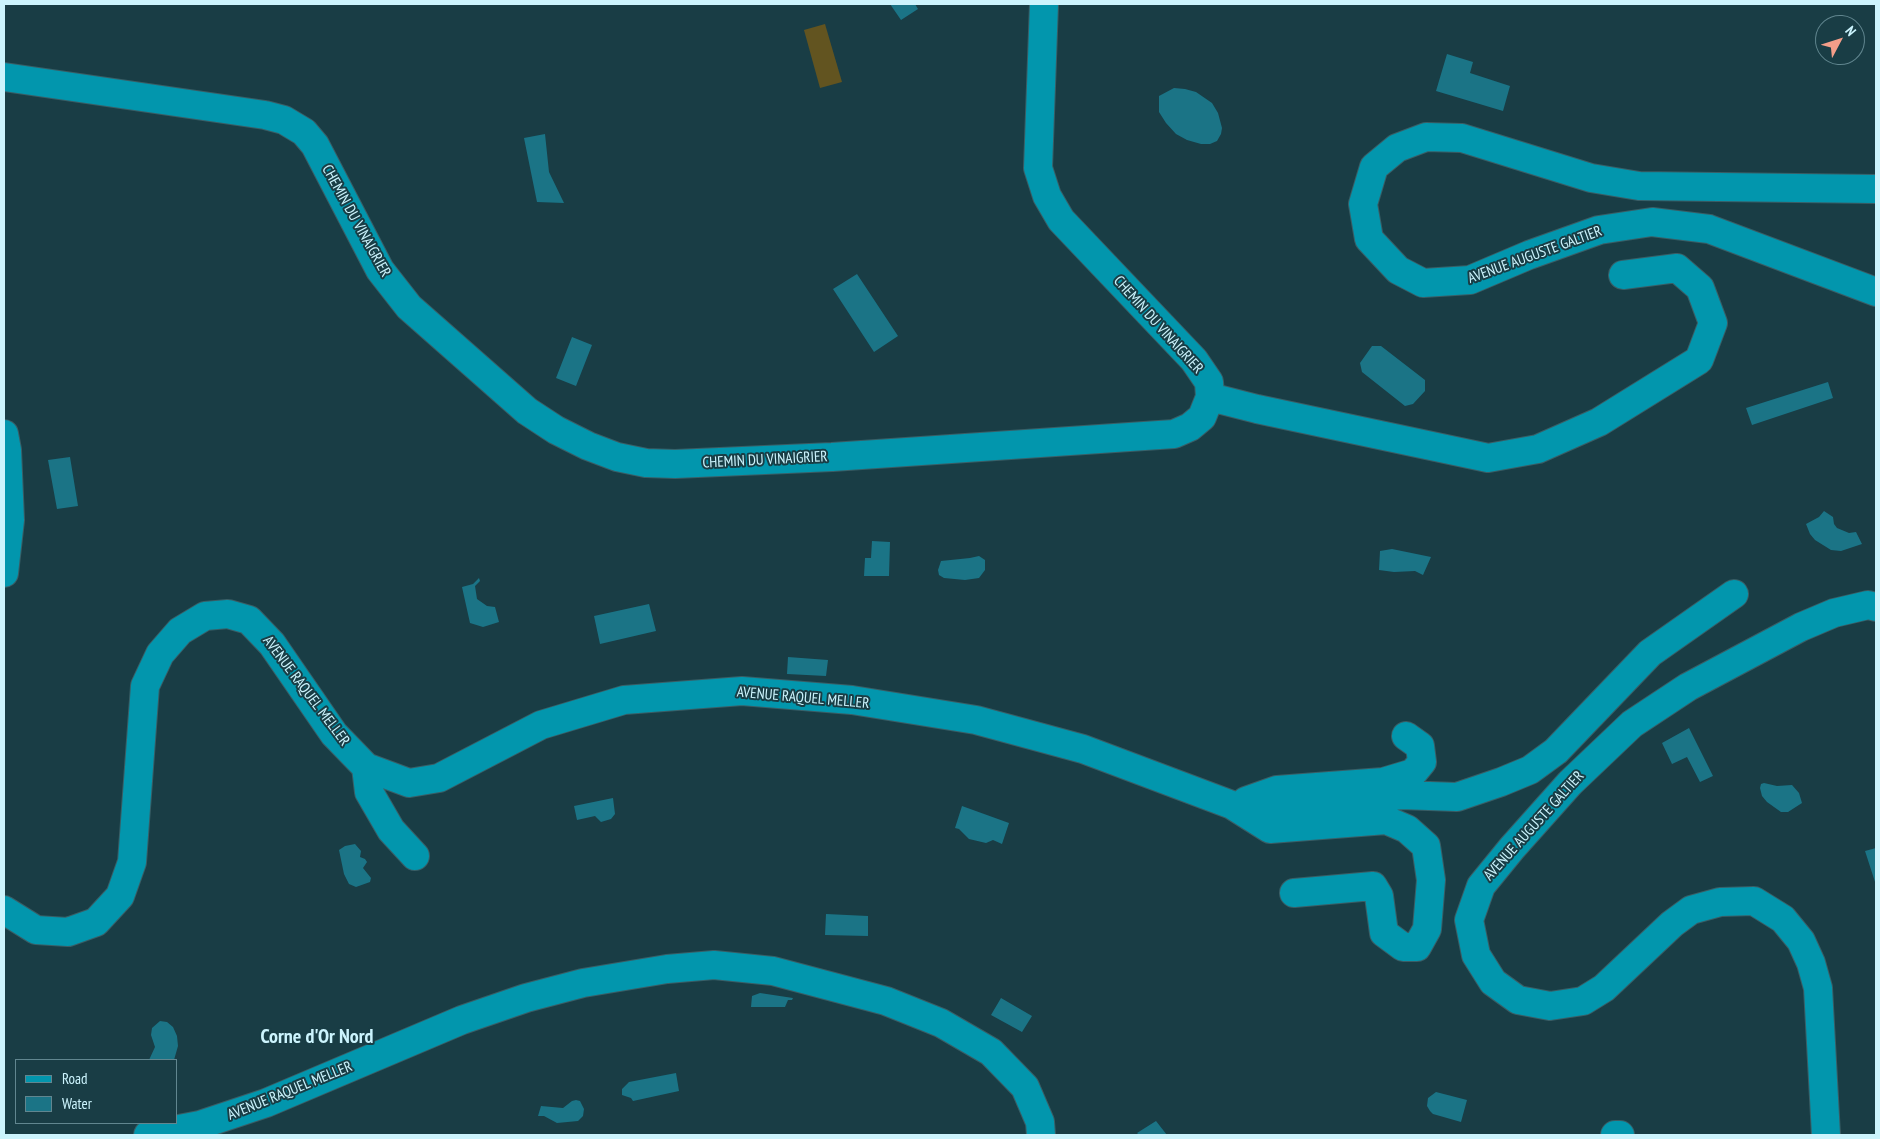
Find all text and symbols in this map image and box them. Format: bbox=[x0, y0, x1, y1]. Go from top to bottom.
north arrow bbox=[1815, 15, 1865, 65]
text: N bbox=[1841, 22, 1860, 40]
street label: CHEMIN DU VINAIGRIER bbox=[318, 162, 394, 280]
street label: AVENUE AUGUSTE GALTIER bbox=[1466, 222, 1604, 288]
street label: CHEMIN DU VINAIGRIER bbox=[1109, 272, 1207, 378]
street label: CHEMIN DU VINAIGRIER bbox=[702, 448, 828, 472]
street label: AVENUE RAQUEL MELLER bbox=[259, 632, 353, 750]
street label: AVENUE RAQUEL MELLER bbox=[736, 683, 870, 713]
street label: AVENUE AUGUSTE GALTIER bbox=[1480, 767, 1588, 885]
district label: Corne d'Or Nord bbox=[260, 1025, 374, 1049]
street label: AVENUE RAQUEL MELLER bbox=[225, 1058, 355, 1124]
legend bbox=[15, 1059, 178, 1124]
text: Road bbox=[62, 1069, 88, 1088]
text: Water bbox=[62, 1094, 92, 1113]

